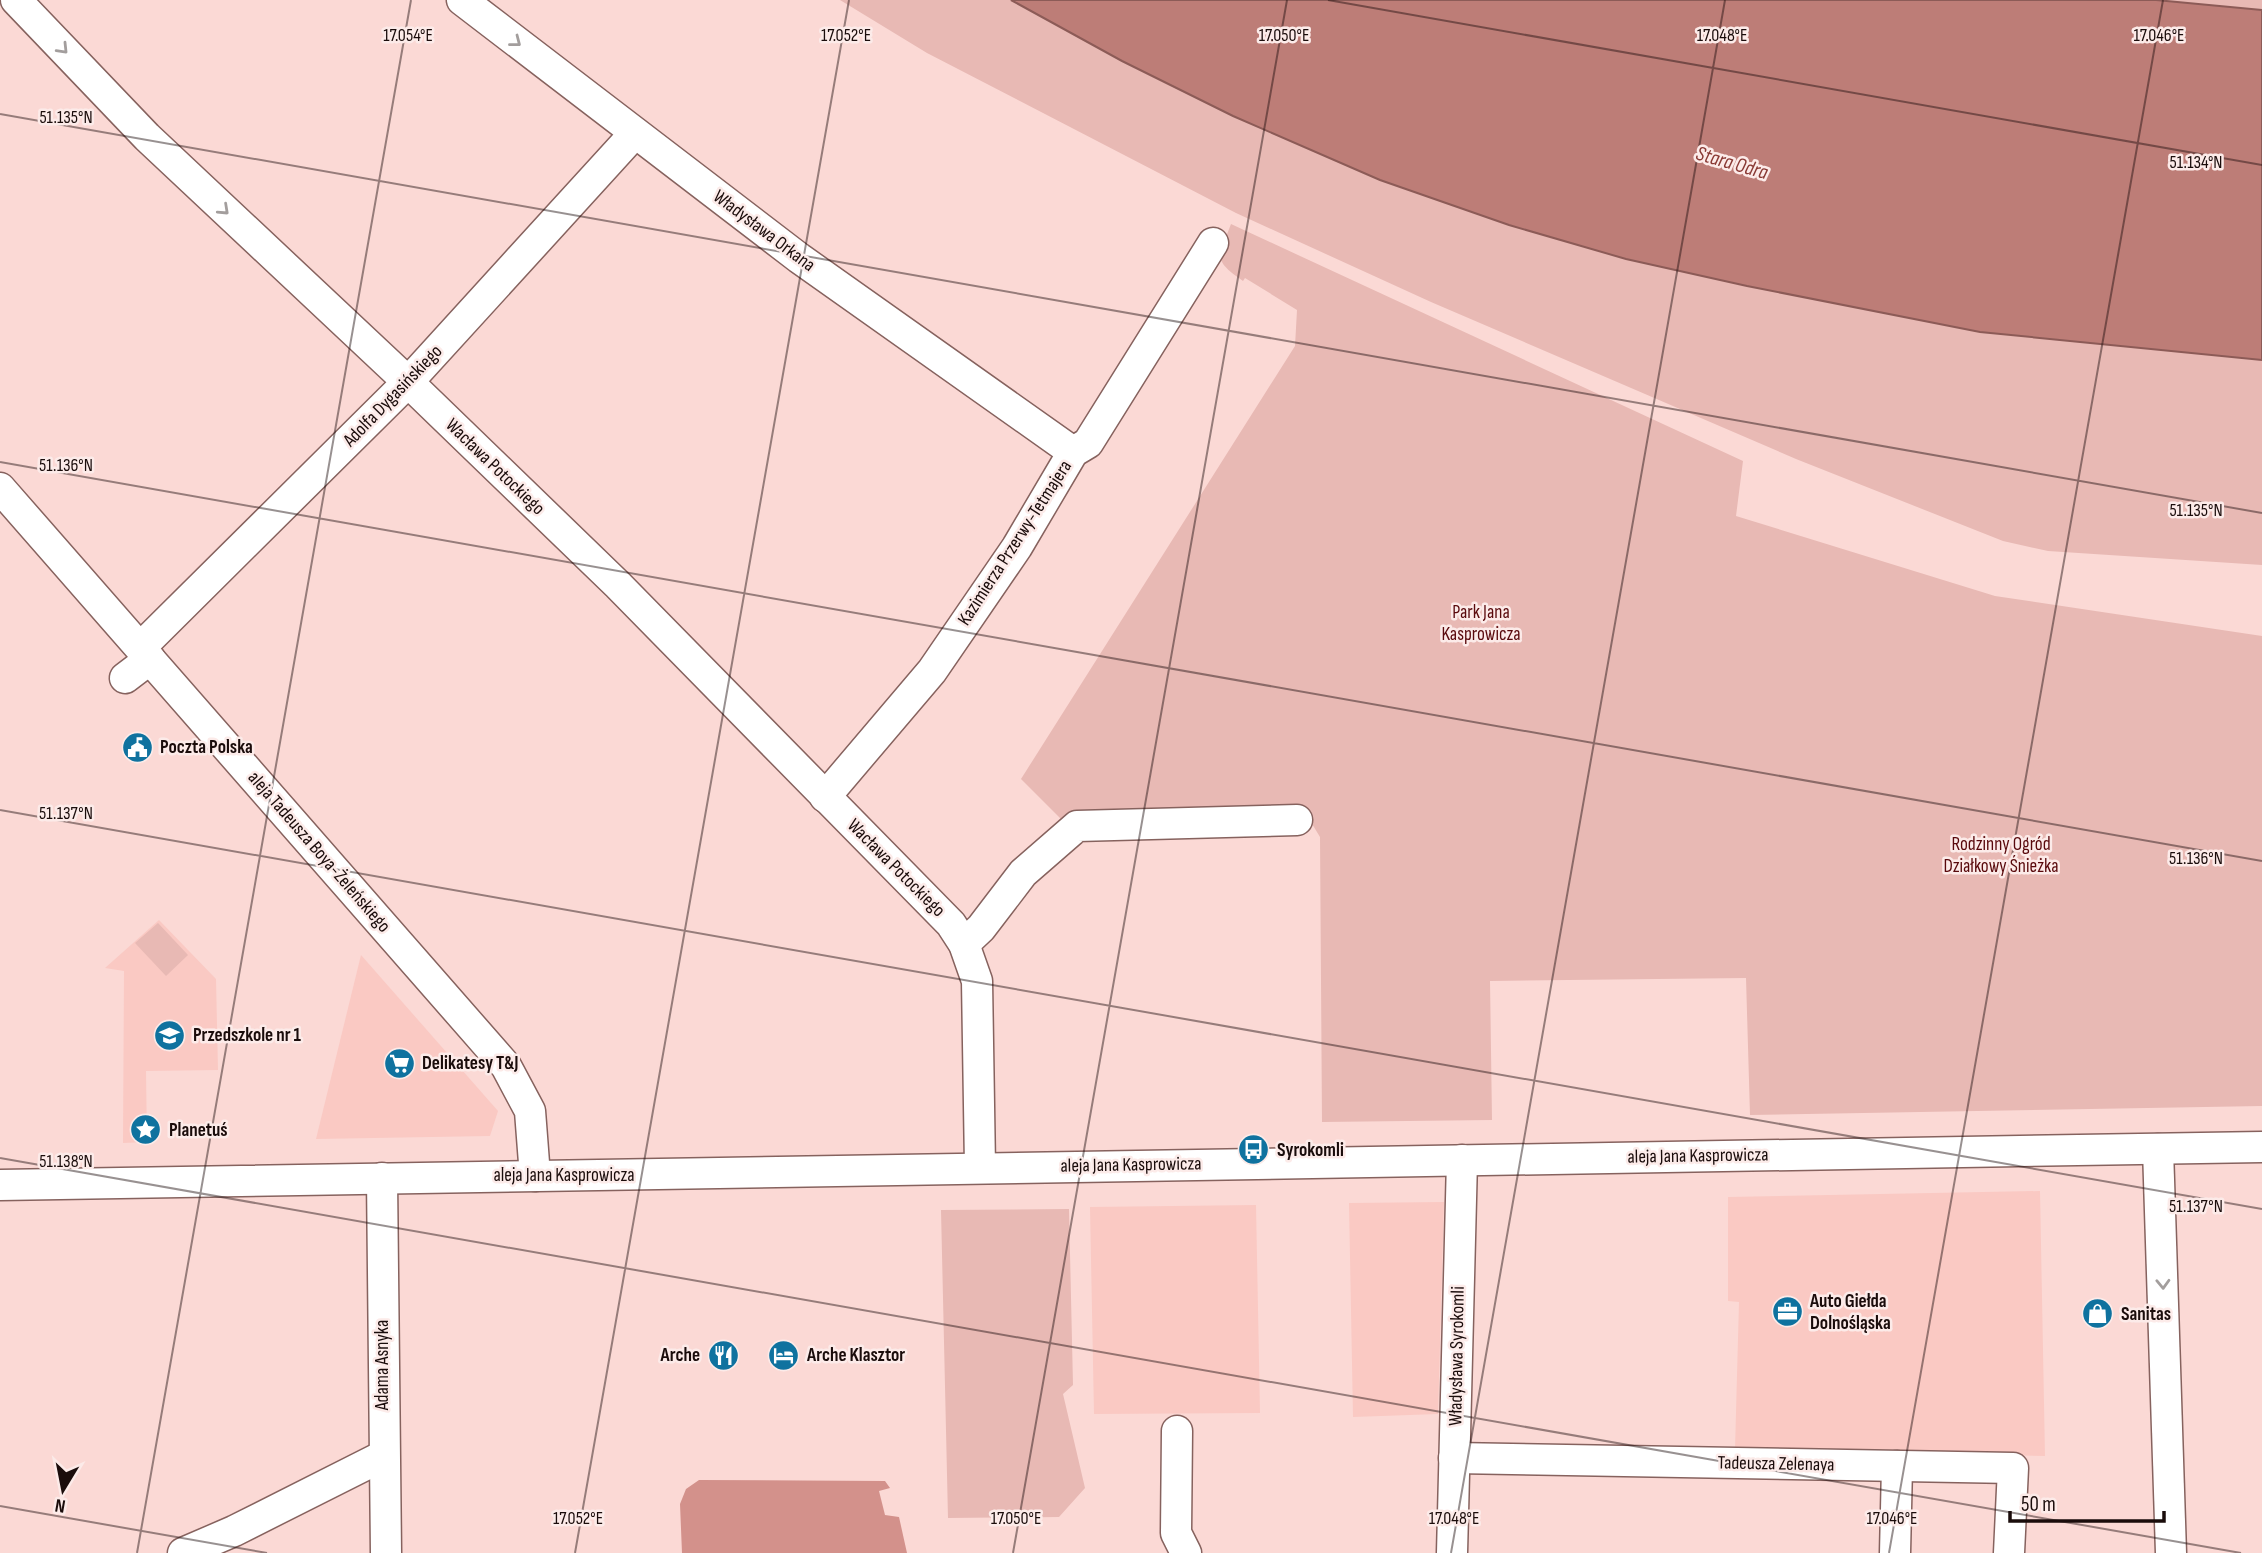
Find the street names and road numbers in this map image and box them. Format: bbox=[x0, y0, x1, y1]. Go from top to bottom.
street label: Władysława Orkana bbox=[708, 185, 820, 277]
street label: Adolfa Dygasińskiego bbox=[338, 340, 447, 452]
street label: Wacława Potockiego bbox=[441, 414, 549, 520]
street label: Kazimierza Przerwy-Tetmajera bbox=[953, 456, 1077, 630]
street label: aleja Tadeusza Boya-Żeleńskiego bbox=[243, 767, 395, 937]
street label: Wacława Potockiego bbox=[842, 814, 950, 922]
street label: aleja Jana Kasprowicza bbox=[1627, 1143, 1769, 1169]
street label: aleja Jana Kasprowicza bbox=[1060, 1152, 1202, 1178]
street label: aleja Jana Kasprowicza bbox=[493, 1164, 635, 1187]
street label: Władysława Syrokomli bbox=[1444, 1286, 1470, 1426]
street label: Adama Asnyka bbox=[371, 1320, 394, 1411]
street label: Tadeusza Zelenaya bbox=[1717, 1451, 1835, 1477]

